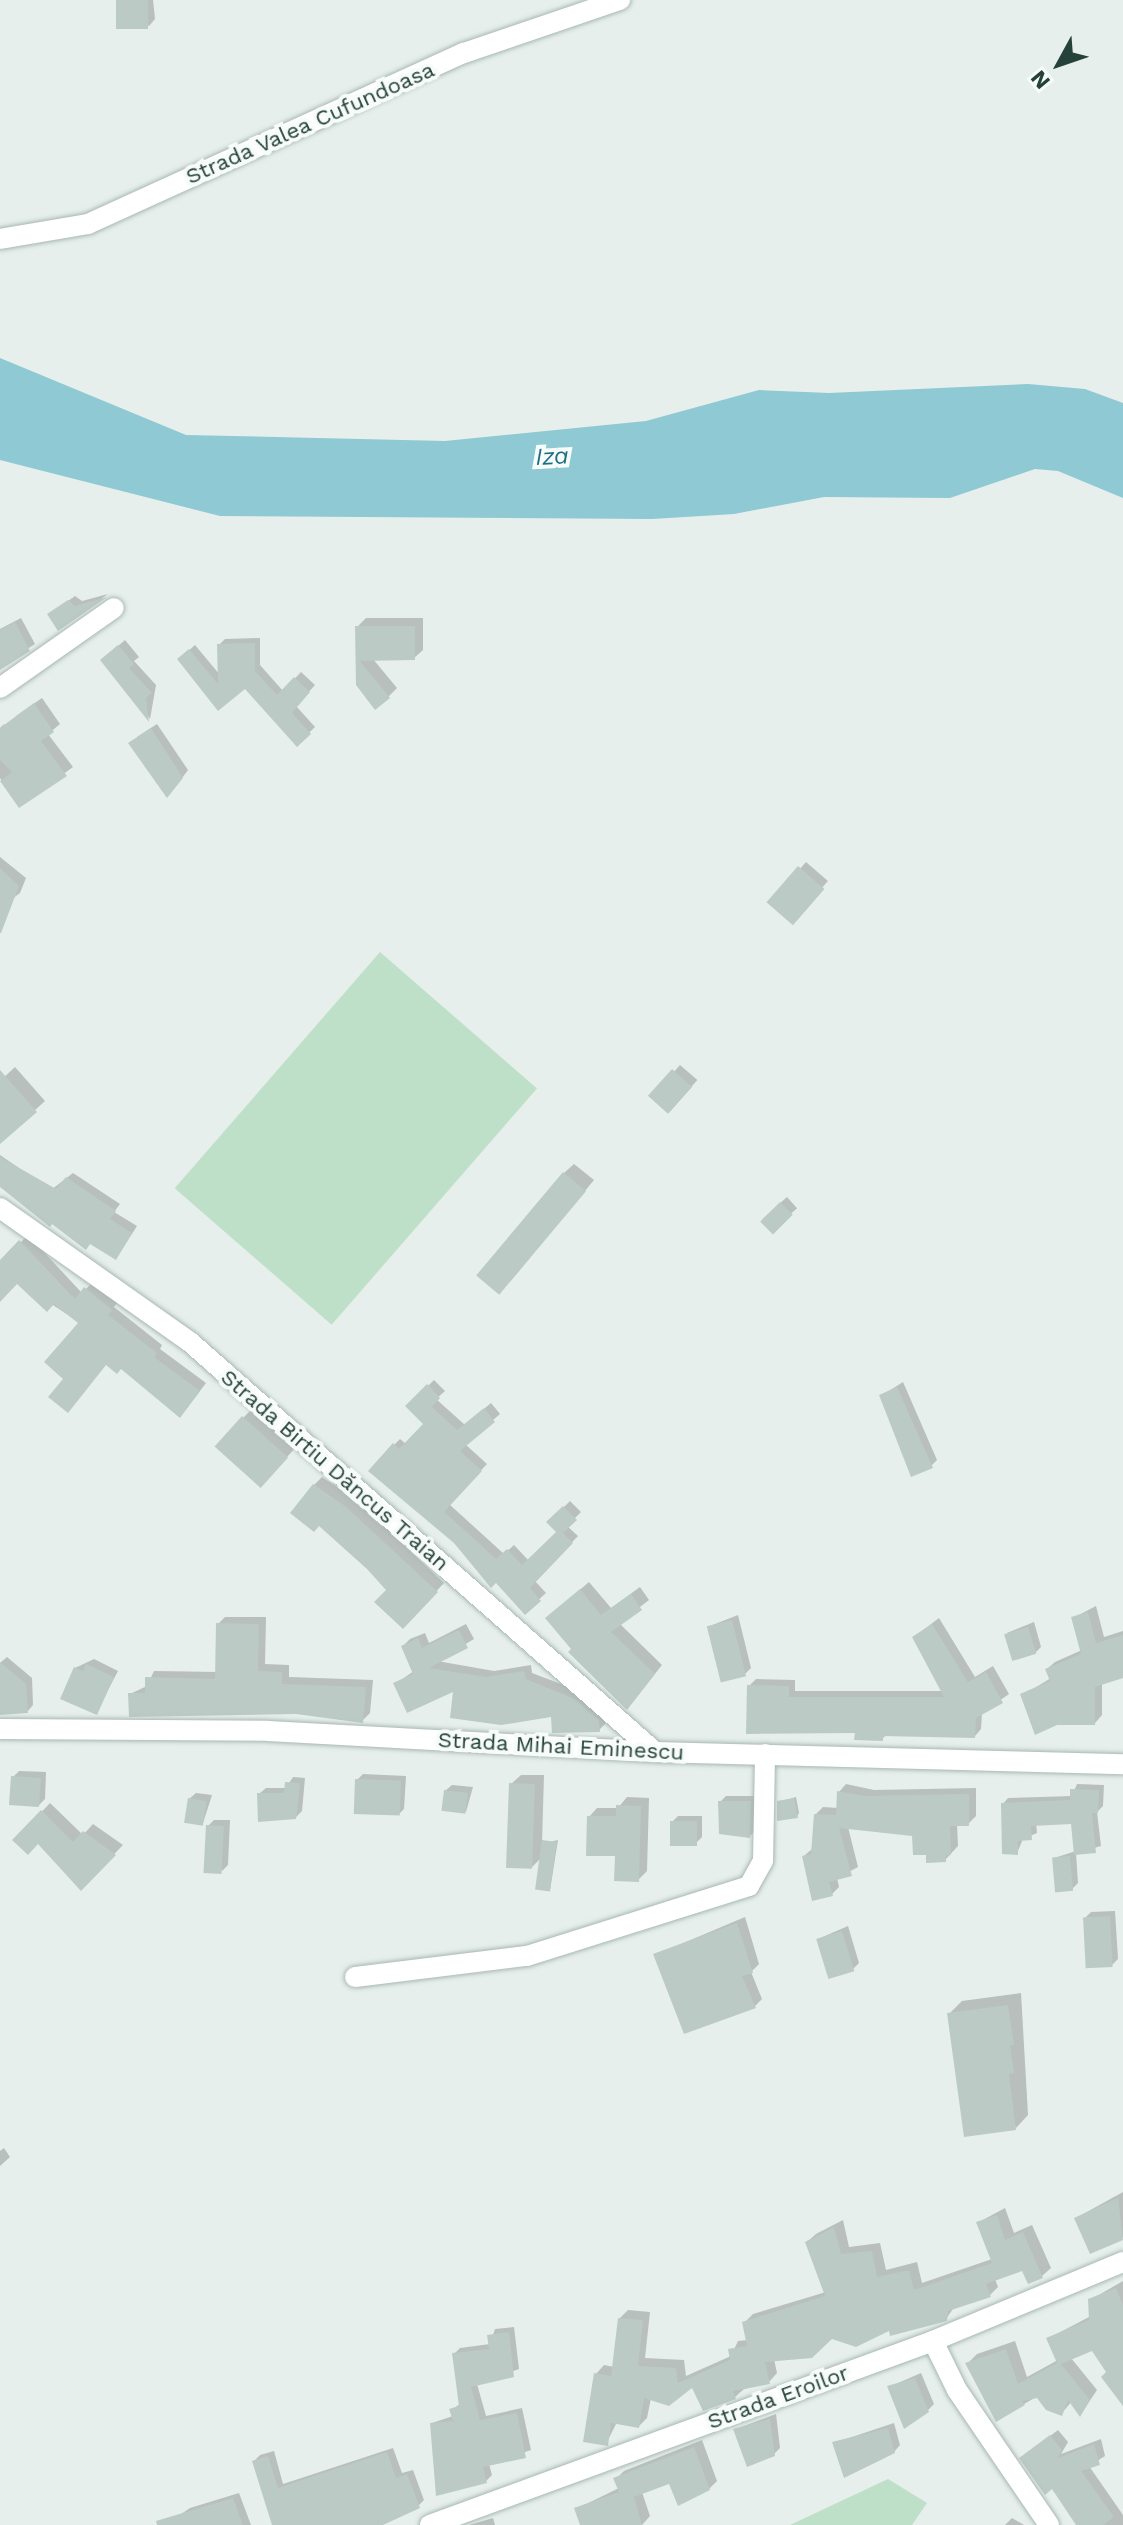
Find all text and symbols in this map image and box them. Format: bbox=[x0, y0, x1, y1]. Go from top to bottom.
north arrow bbox=[1019, 24, 1099, 104]
street label: Strada Valea Cufundoasa bbox=[181, 56, 439, 190]
text: N bbox=[1025, 65, 1055, 94]
water label: Iza bbox=[535, 442, 569, 472]
street label: Strada Birtiu Dăncus Traian bbox=[215, 1363, 455, 1577]
street label: Strada Mihai Eminescu bbox=[437, 1726, 685, 1766]
street label: Strada Eroilor bbox=[704, 2359, 852, 2435]

